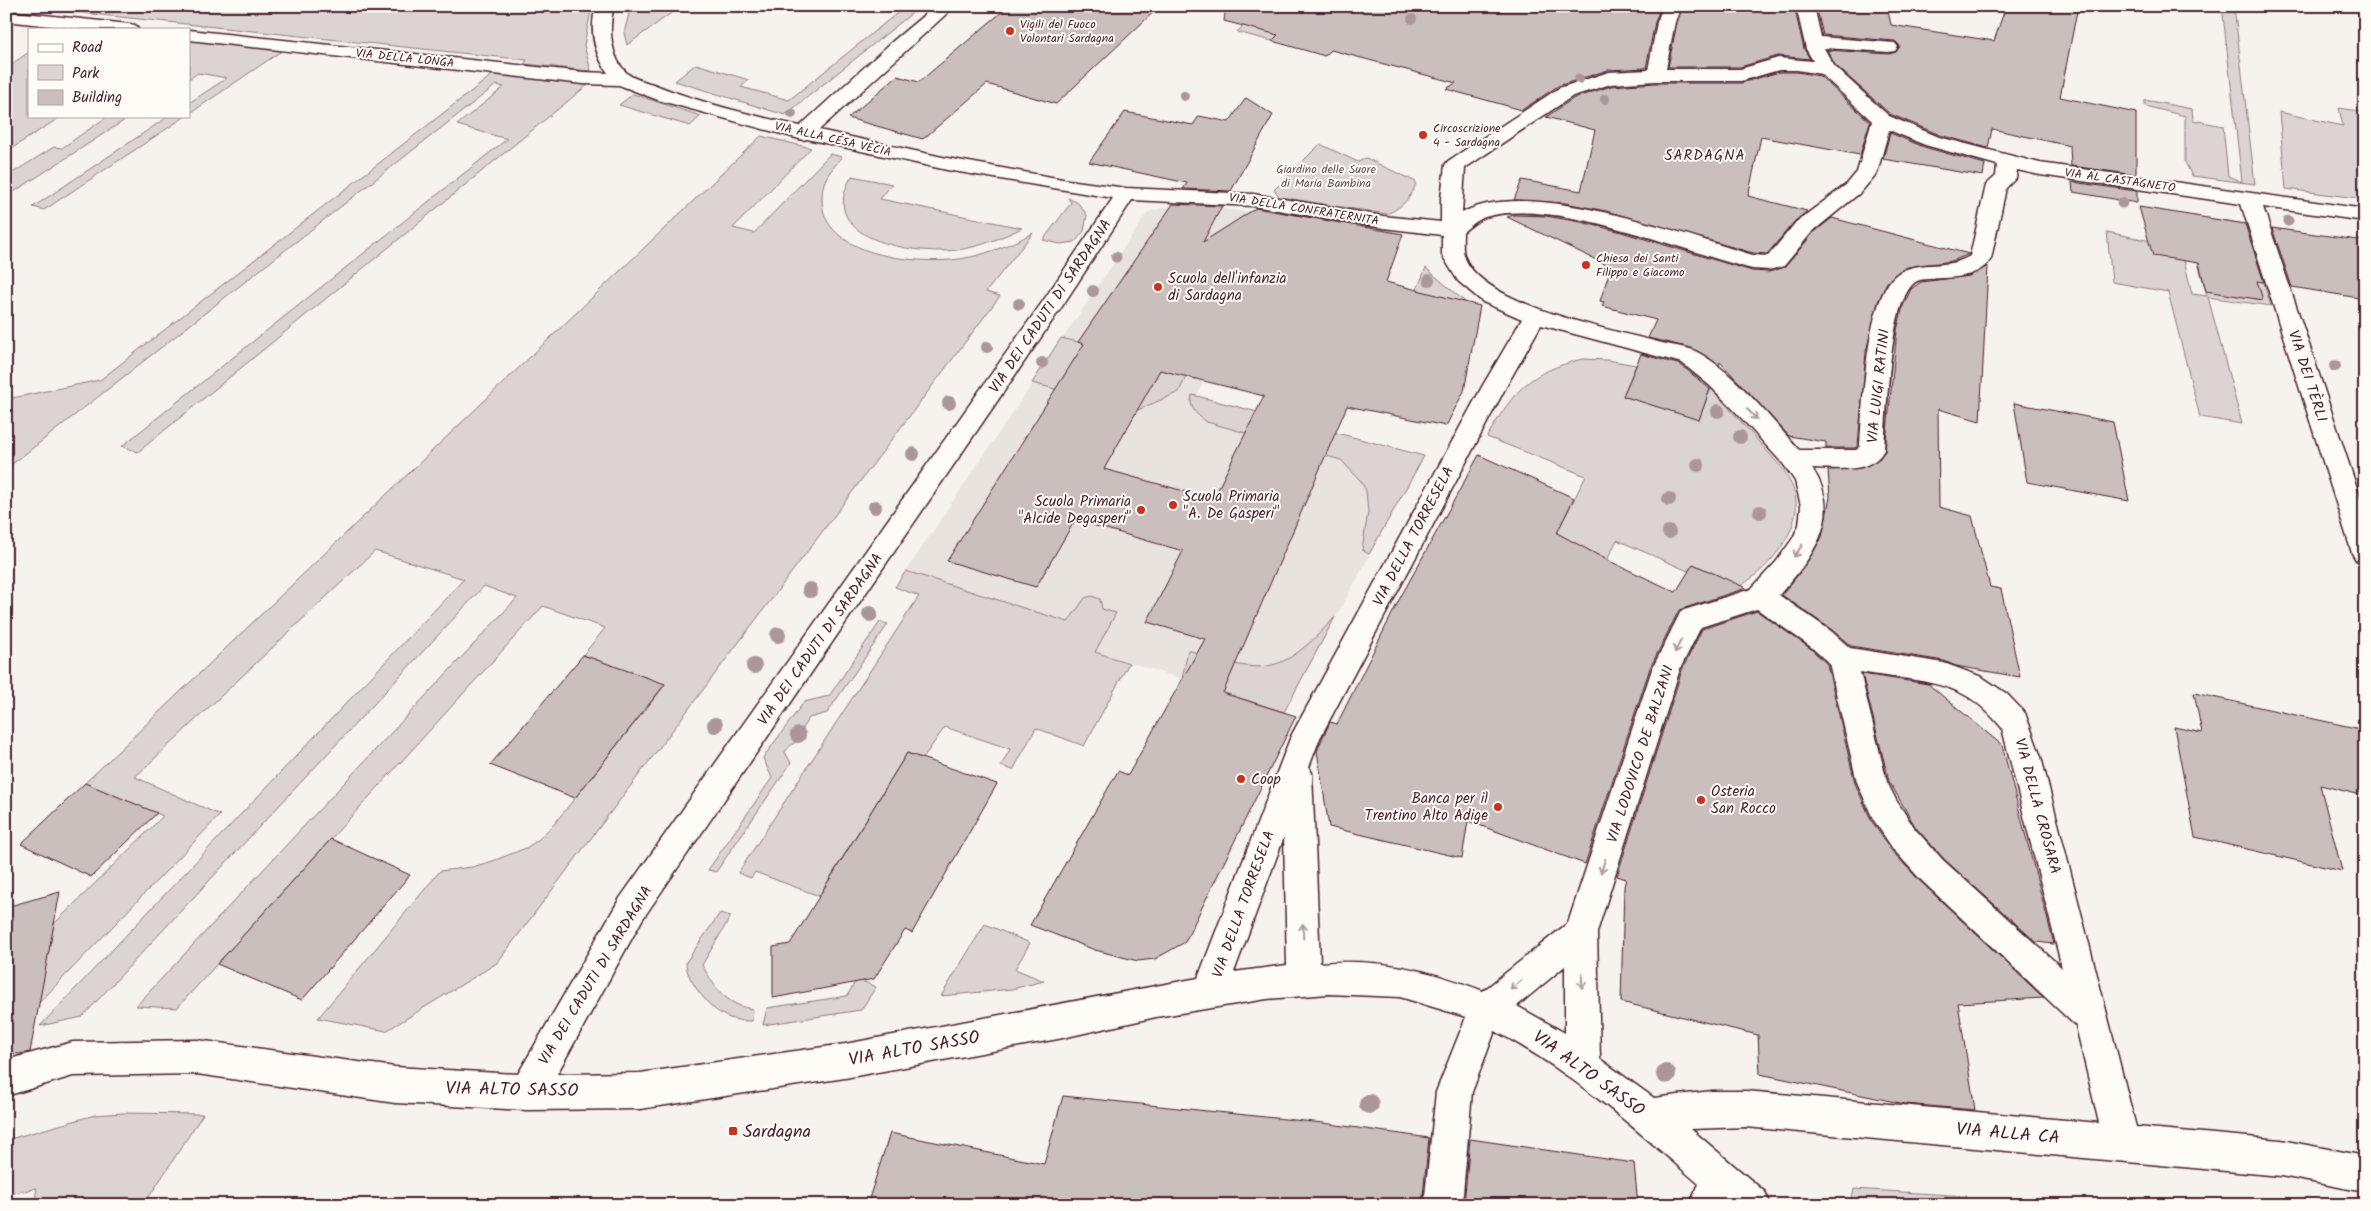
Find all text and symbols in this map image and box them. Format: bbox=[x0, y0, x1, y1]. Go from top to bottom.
place label: Vigili del Fuoco Volontari Sardagna bbox=[1020, 15, 1114, 48]
marker: Vigili del Fuoco Volontari Sardagna bbox=[1004, 25, 1016, 37]
legend bbox=[28, 28, 190, 118]
text: Road bbox=[72, 36, 103, 60]
street label: VIA DELLA LONGA bbox=[355, 44, 455, 73]
text: Park bbox=[72, 62, 100, 86]
text: Building bbox=[72, 86, 122, 110]
street label: VIA ALLA CÉSA VÈCIA bbox=[773, 117, 893, 162]
place label: Circoscrizione 4 - Sardagna bbox=[1433, 119, 1501, 152]
marker: Circoscrizione 4 - Sardagna bbox=[1417, 129, 1429, 141]
district label: SARDAGNA bbox=[1664, 144, 1746, 168]
park label: Giardino delle Suore di Maria Bambina bbox=[1276, 160, 1376, 193]
street label: VIA AL CASTAGNETO bbox=[2063, 163, 2177, 198]
street label: VIA DELLA CONFRATERNITA bbox=[1228, 188, 1380, 231]
street label: VIA DEI CADUTI DI SARDAGNA bbox=[983, 215, 1118, 399]
place label: Chiesa dei Santi Filippo e Giacomo bbox=[1596, 249, 1684, 282]
marker: Chiesa dei Santi Filippo e Giacomo bbox=[1580, 259, 1592, 271]
place label: Scuola dell'infanzia di Sardagna bbox=[1168, 267, 1287, 308]
marker: Scuola dell'infanzia di Sardagna bbox=[1152, 281, 1164, 293]
street label: VIA LUIGI RATINI bbox=[1861, 327, 1897, 444]
street label: VIA DEI TÈRLI bbox=[2281, 327, 2333, 426]
one-way arrow bbox=[1746, 407, 1758, 420]
street label: VIA DELLA TORRESELA bbox=[1367, 462, 1461, 611]
place label: Scuola Primaria "A. De Gasperi" bbox=[1183, 485, 1280, 526]
place label: Scuola Primaria "Alcide Degasperi" bbox=[1018, 490, 1131, 531]
marker: Scuola Primaria "A. De Gasperi" bbox=[1167, 499, 1179, 511]
marker: Scuola Primaria "Alcide Degasperi" bbox=[1135, 504, 1147, 516]
one-way arrow bbox=[1793, 544, 1804, 558]
street label: VIA DEI CADUTI DI SARDAGNA bbox=[752, 548, 890, 731]
one-way arrow bbox=[1673, 638, 1682, 653]
street label: VIA LODOVICO DE BALZANI bbox=[1601, 662, 1681, 846]
street label: VIA DELLA CROSARA bbox=[2007, 736, 2067, 877]
place label: Coop bbox=[1251, 768, 1281, 792]
marker: Coop bbox=[1235, 773, 1247, 785]
place label: Osteria San Rocco bbox=[1711, 780, 1776, 821]
place label: Banca per il Trentino Alto Adige bbox=[1365, 787, 1488, 828]
marker: Osteria San Rocco bbox=[1695, 794, 1707, 806]
marker: Banca per il Trentino Alto Adige bbox=[1492, 801, 1504, 813]
street label: VIA DELLA TORRESELA bbox=[1206, 827, 1282, 981]
one-way arrow bbox=[1597, 858, 1607, 874]
street label: VIA DEI CADUTI DI SARDAGNA bbox=[533, 881, 659, 1070]
one-way arrow bbox=[1298, 924, 1307, 940]
one-way arrow bbox=[1577, 972, 1587, 989]
one-way arrow bbox=[1510, 980, 1523, 991]
street label: VIA ALTO SASSO bbox=[846, 1024, 982, 1075]
street label: VIA ALTO SASSO bbox=[1526, 1024, 1650, 1125]
street label: VIA ALTO SASSO bbox=[445, 1075, 579, 1106]
street label: VIA ALLA CA bbox=[1955, 1116, 2061, 1153]
place label: Sardagna bbox=[743, 1118, 811, 1147]
marker: Sardagna bbox=[727, 1125, 739, 1137]

